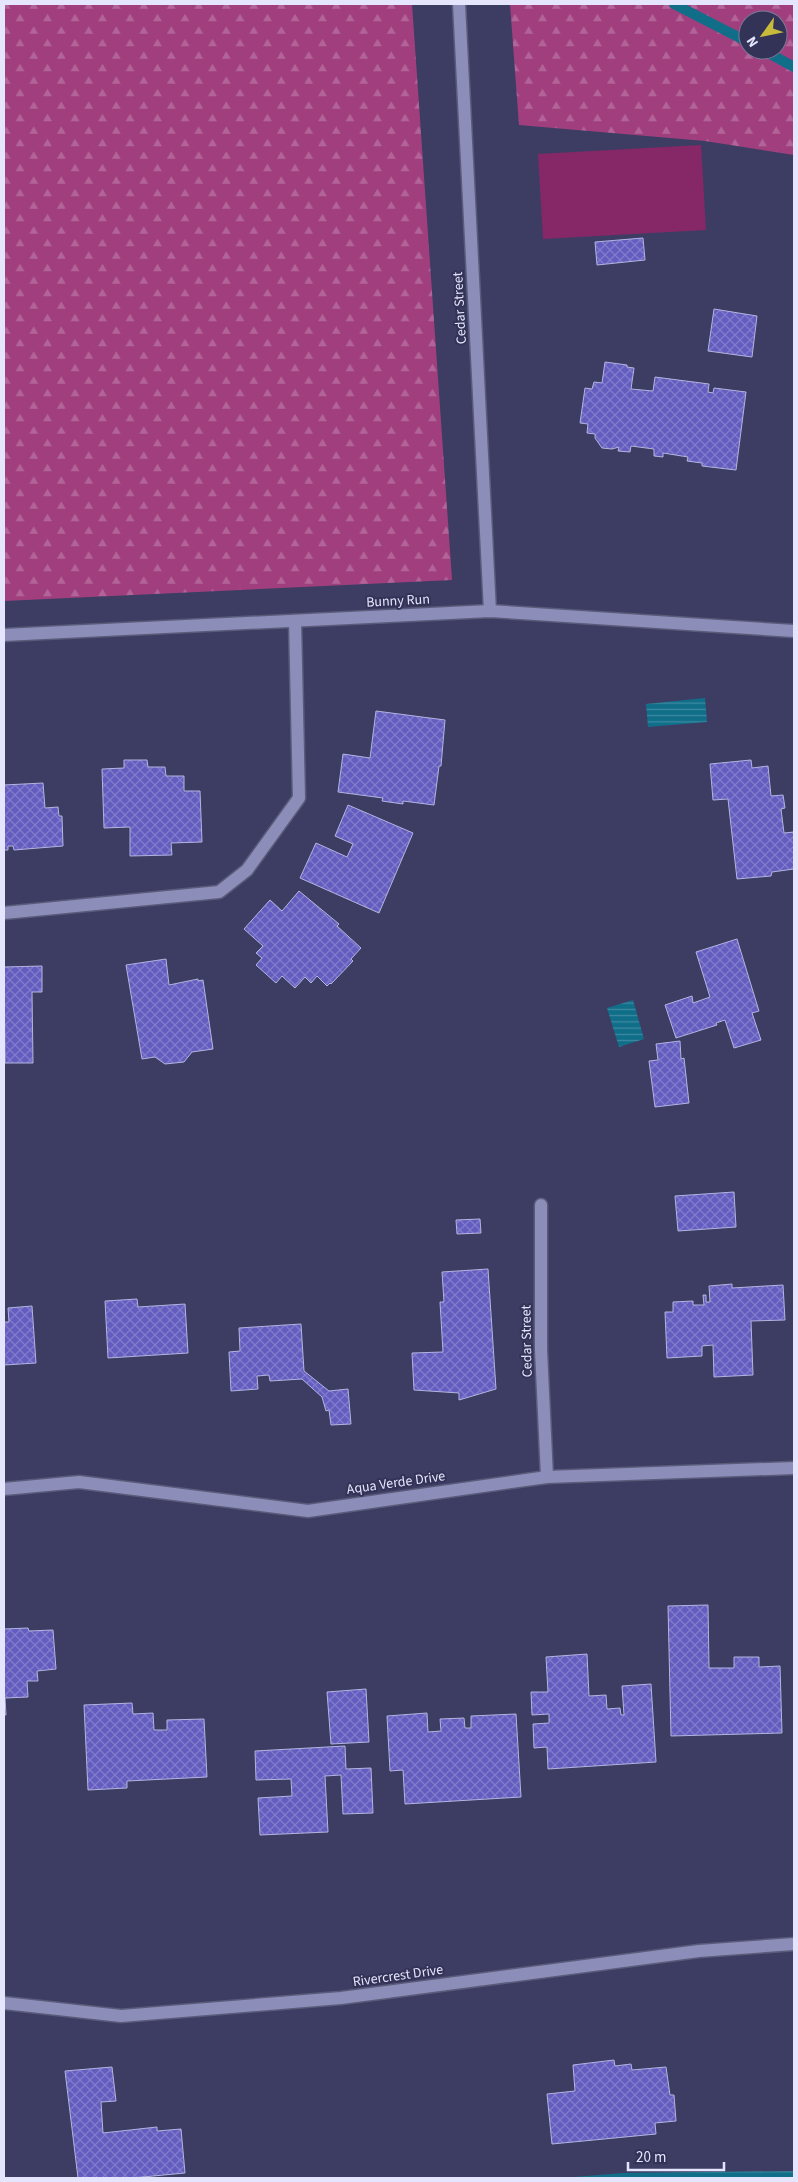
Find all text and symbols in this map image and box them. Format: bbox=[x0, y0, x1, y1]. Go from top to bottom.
north arrow bbox=[738, 10, 788, 60]
text: N bbox=[742, 32, 764, 51]
street label: Cedar Street bbox=[448, 271, 472, 345]
street label: Bunny Run bbox=[366, 589, 430, 613]
street label: Cedar Street bbox=[516, 1304, 538, 1377]
street label: Aqua Verde Drive bbox=[345, 1466, 447, 1500]
street label: Rivercrest Drive bbox=[352, 1960, 445, 1992]
scale bar bbox=[628, 2140, 724, 2172]
text: 20 m bbox=[636, 2147, 666, 2168]

